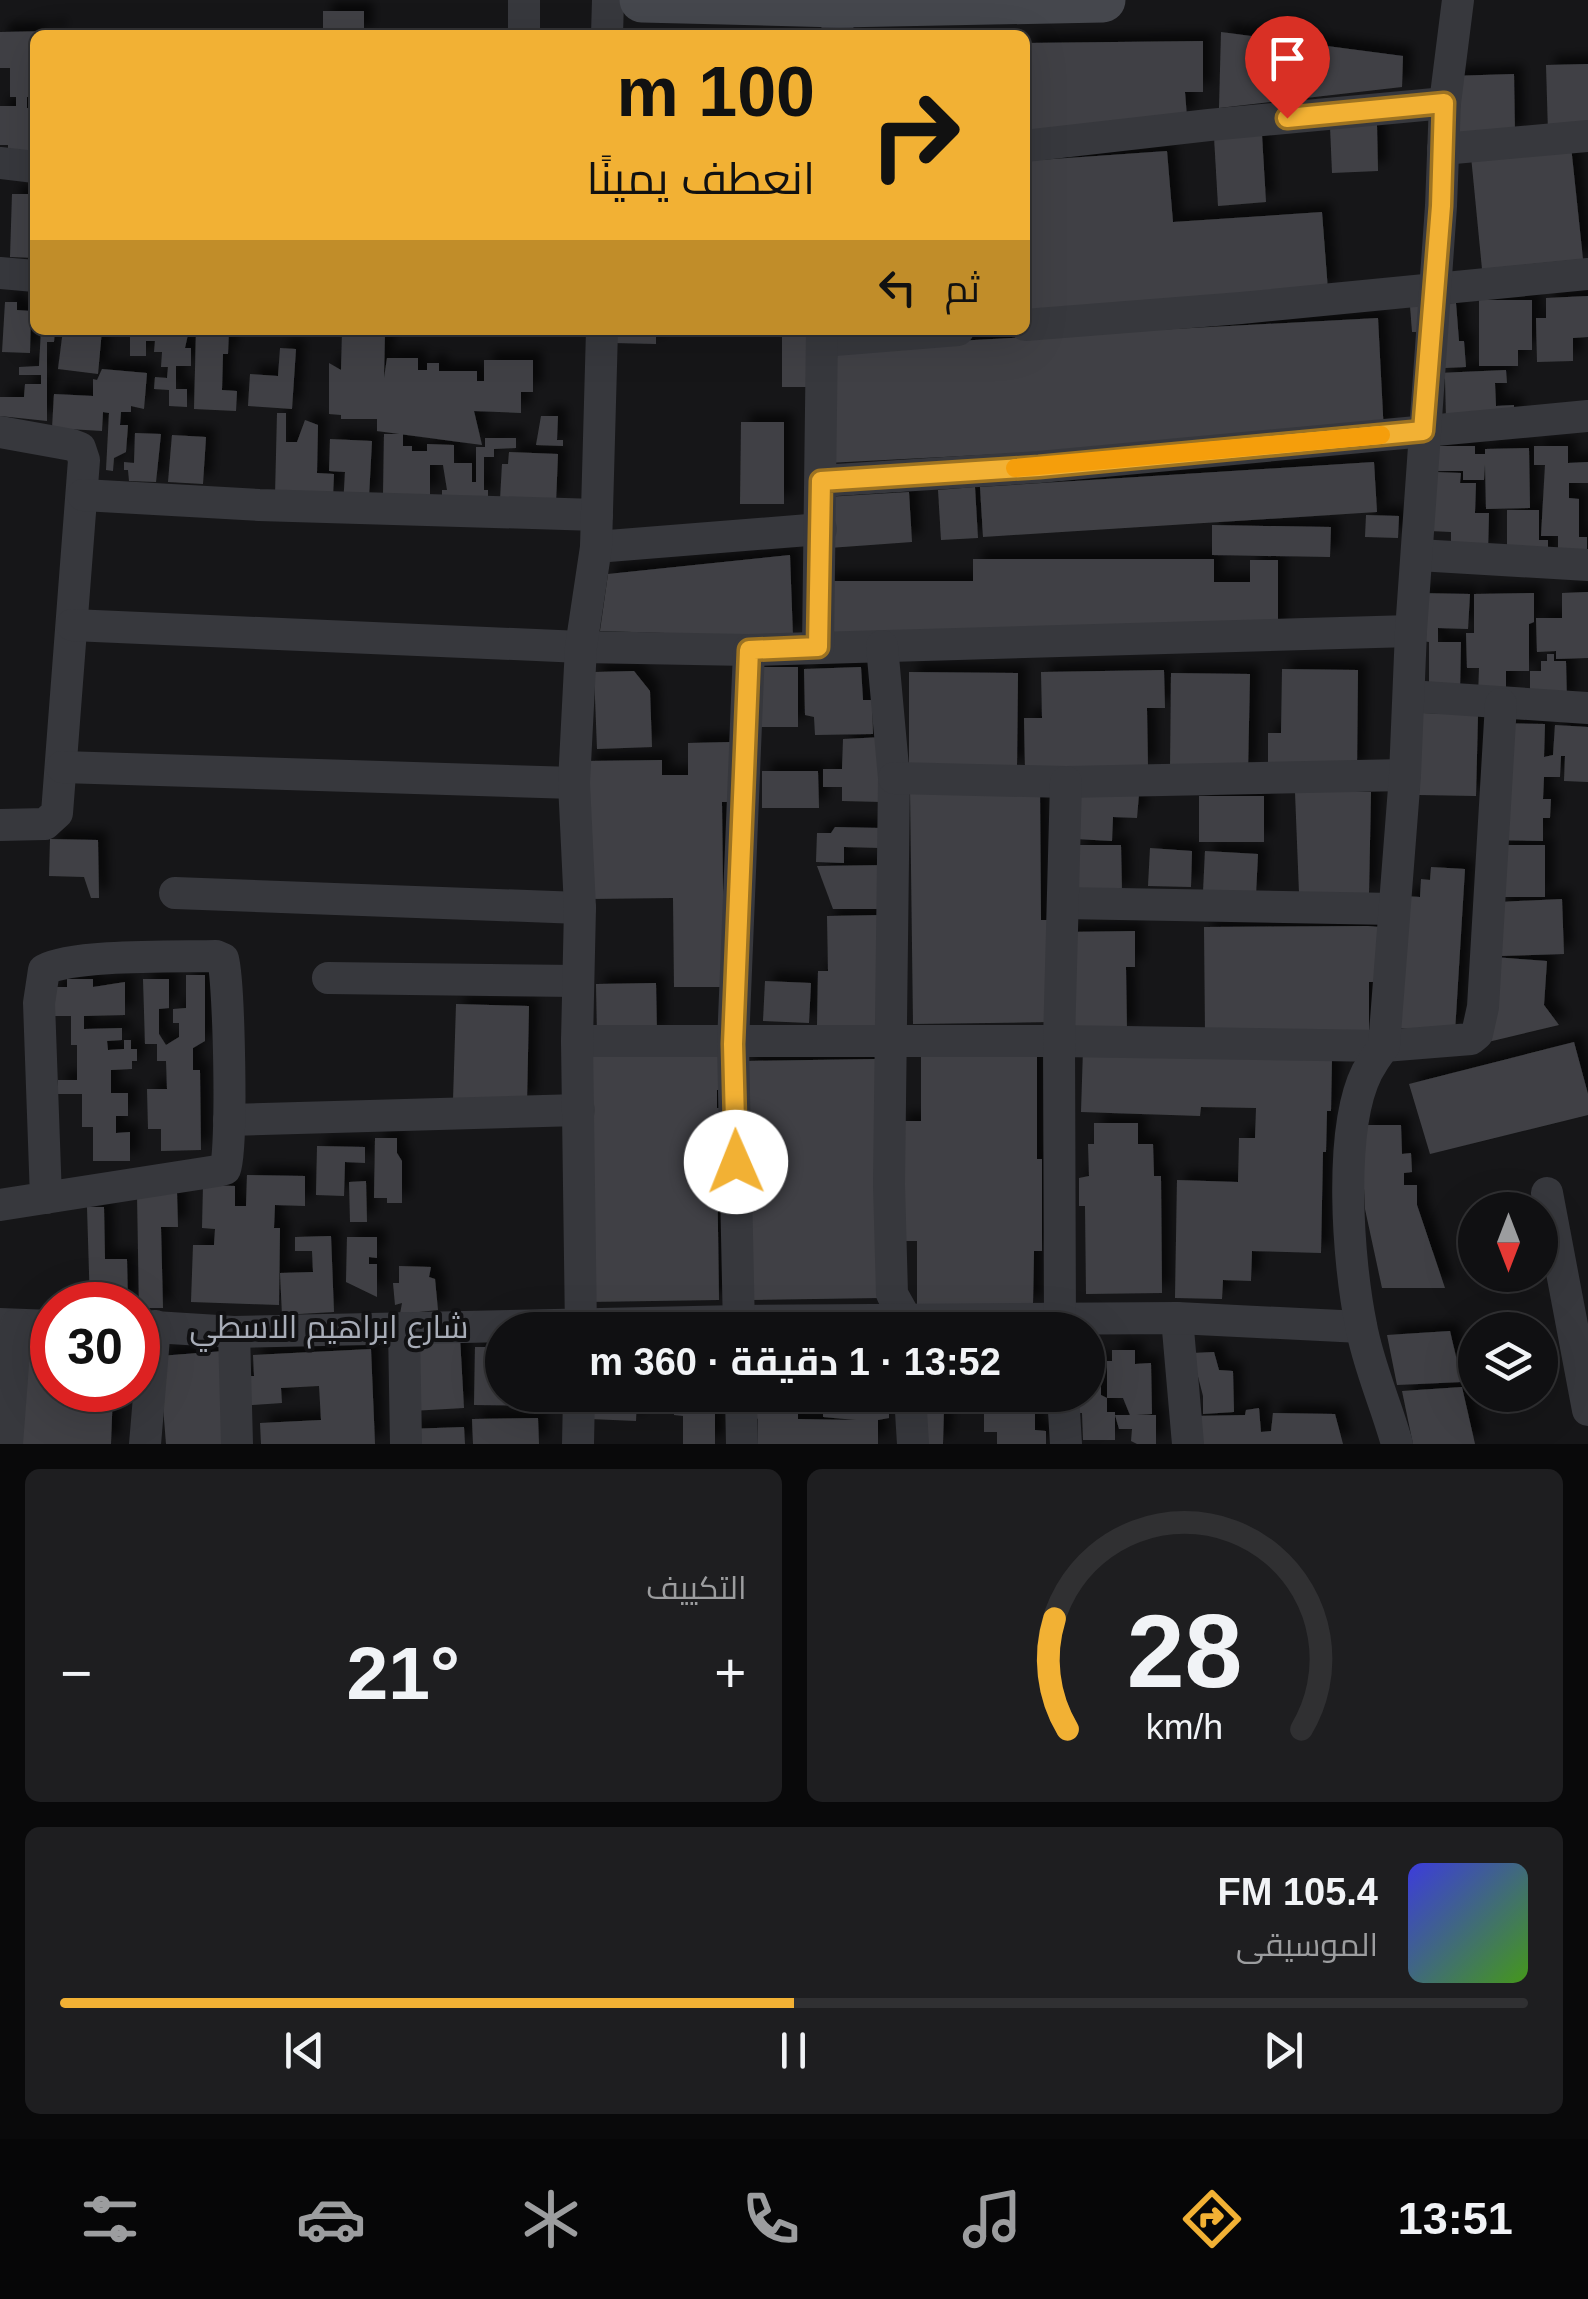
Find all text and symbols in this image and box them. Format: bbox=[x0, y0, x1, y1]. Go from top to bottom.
pin bbox=[1245, 16, 1330, 119]
icon: arrive bbox=[1260, 31, 1315, 86]
text: 100 m bbox=[617, 53, 815, 131]
icon: right bbox=[850, 70, 980, 200]
text: انعطف يمينًا bbox=[586, 153, 815, 204]
icon: left bbox=[870, 260, 925, 315]
text: ثم bbox=[945, 268, 980, 310]
position arrow bbox=[684, 1110, 788, 1214]
north arrow bbox=[1458, 1192, 1558, 1292]
map controls bbox=[1458, 1192, 1558, 1412]
speed limit sign: 30 bbox=[30, 1282, 160, 1412]
street label: شارع ابراهيم الاسطي bbox=[189, 1309, 469, 1352]
button: layers bbox=[1458, 1312, 1558, 1412]
text: 13:52 · 1 دقيقة · 360 m bbox=[589, 1341, 1001, 1383]
text: التكييف bbox=[646, 1570, 747, 1606]
text: 28 bbox=[1127, 1593, 1243, 1709]
text: 21° bbox=[347, 1631, 460, 1715]
text: − bbox=[60, 1642, 92, 1704]
text: + bbox=[714, 1642, 746, 1704]
text: km/h bbox=[1146, 1707, 1223, 1747]
text: 105.4 FM bbox=[1217, 1871, 1378, 1913]
text: الموسيقى bbox=[1236, 1927, 1378, 1963]
icon: previous bbox=[277, 2023, 332, 2078]
icon: pause bbox=[766, 2023, 821, 2078]
icon: next bbox=[1256, 2023, 1311, 2078]
icon: filters bbox=[75, 2184, 145, 2254]
icon: car bbox=[296, 2184, 366, 2254]
icon: climate bbox=[516, 2184, 586, 2254]
icon: phone bbox=[736, 2184, 806, 2254]
icon: music bbox=[957, 2184, 1027, 2254]
icon: directions bbox=[1177, 2184, 1247, 2254]
text: 13:51 bbox=[1398, 2193, 1513, 2244]

